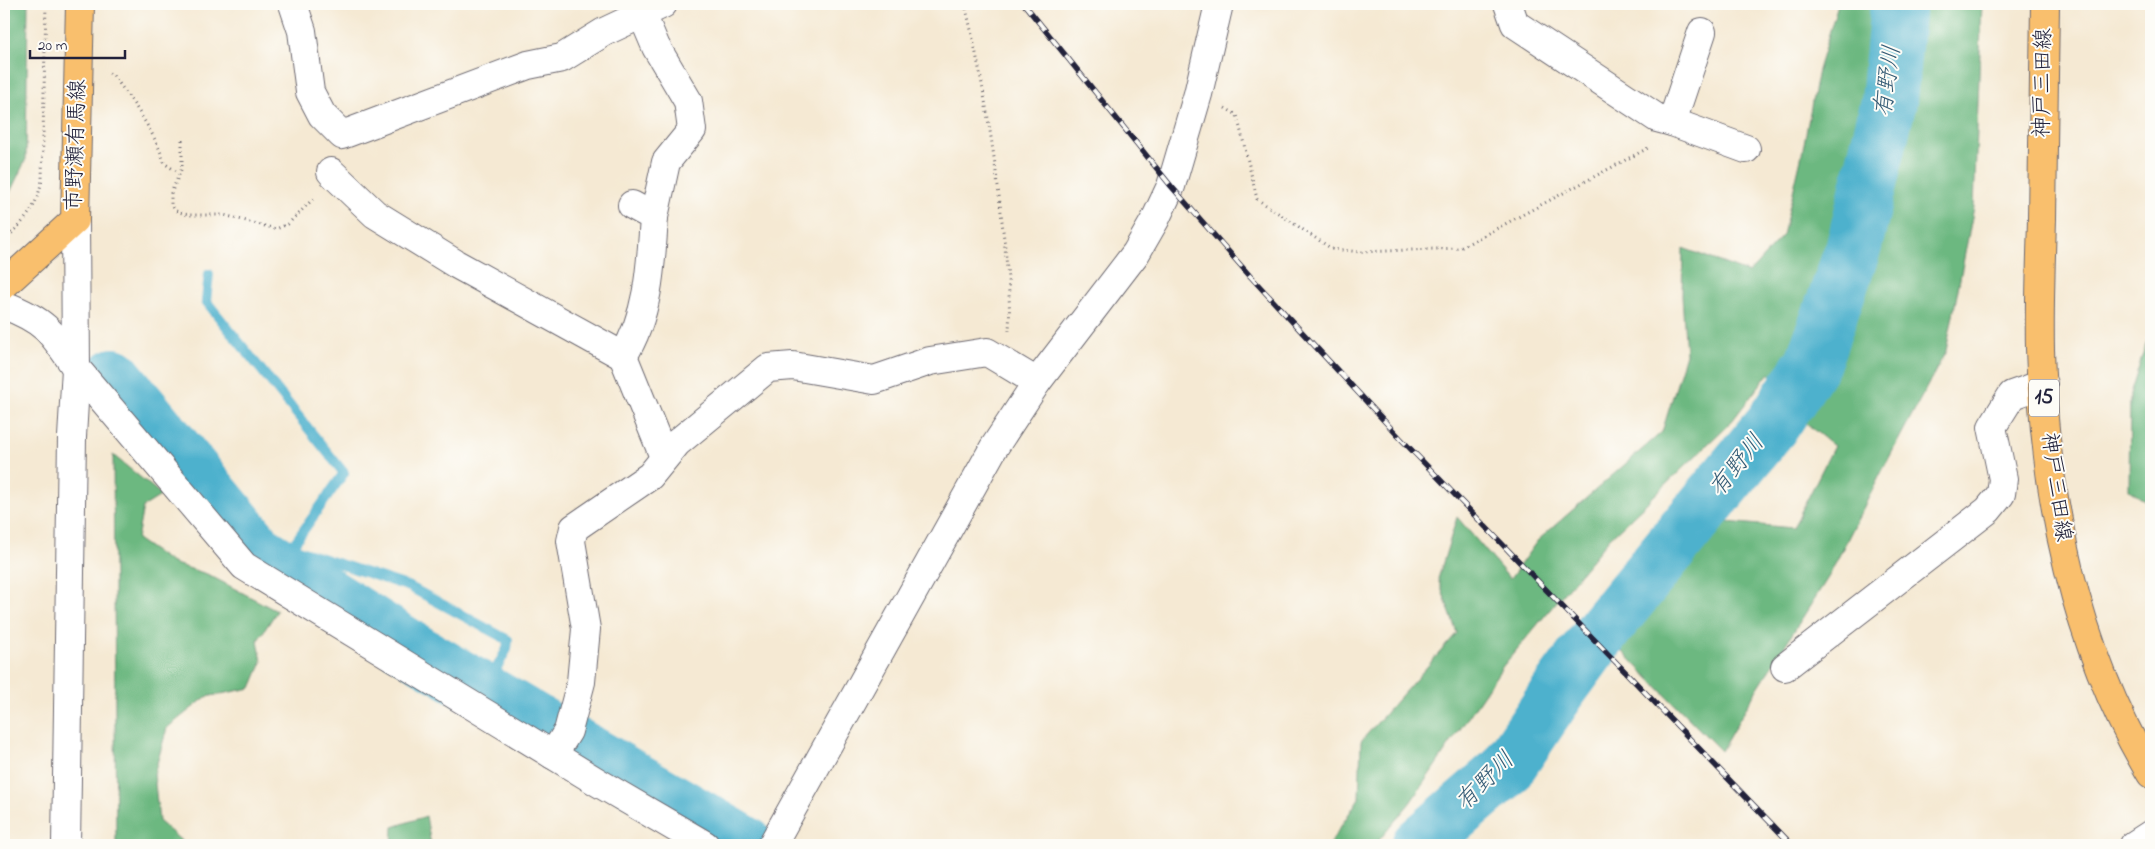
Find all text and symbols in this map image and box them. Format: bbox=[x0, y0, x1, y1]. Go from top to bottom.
scale bar bbox=[30, 28, 125, 60]
street label: 神戸三田線 bbox=[2027, 28, 2061, 138]
text: 20 m bbox=[38, 35, 68, 57]
water label: 有野川 bbox=[1867, 43, 1911, 119]
street label: 市野瀬有馬線 bbox=[59, 78, 95, 212]
road number: 15 bbox=[2029, 379, 2059, 416]
water label: 有野川 bbox=[1702, 427, 1774, 505]
street label: 神戸三田線 bbox=[2032, 430, 2078, 544]
water label: 有野川 bbox=[1448, 744, 1524, 820]

